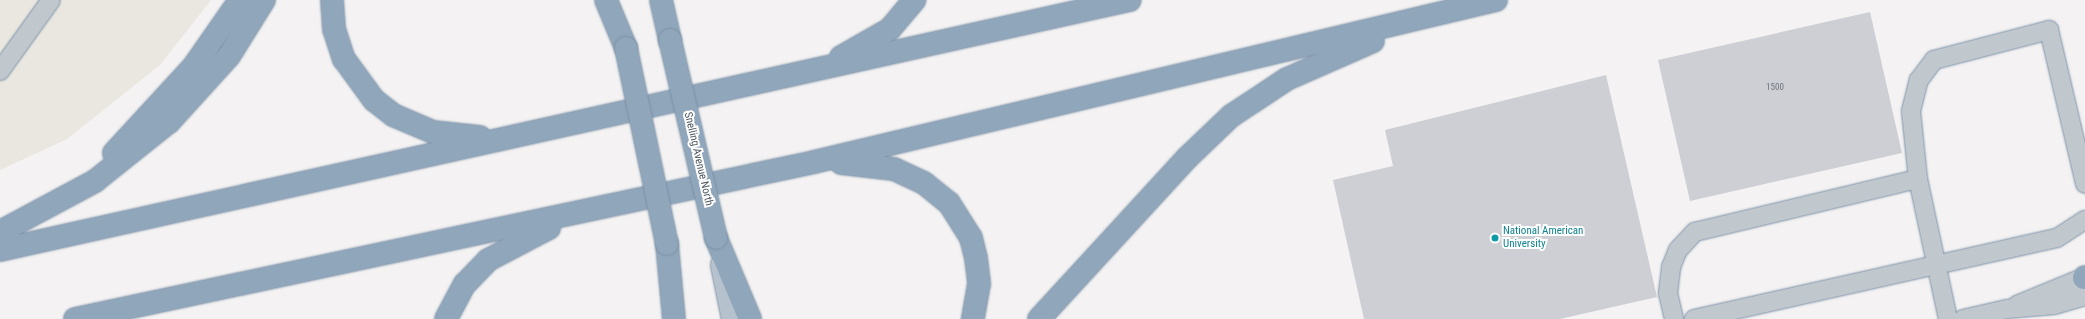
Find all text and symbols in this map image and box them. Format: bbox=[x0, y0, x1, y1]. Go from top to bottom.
house number: 1500 bbox=[1766, 82, 1784, 92]
street label: Snelling Avenue North bbox=[681, 111, 715, 207]
place label: National American University bbox=[1503, 225, 1583, 251]
marker: National American University bbox=[1490, 233, 1500, 243]

